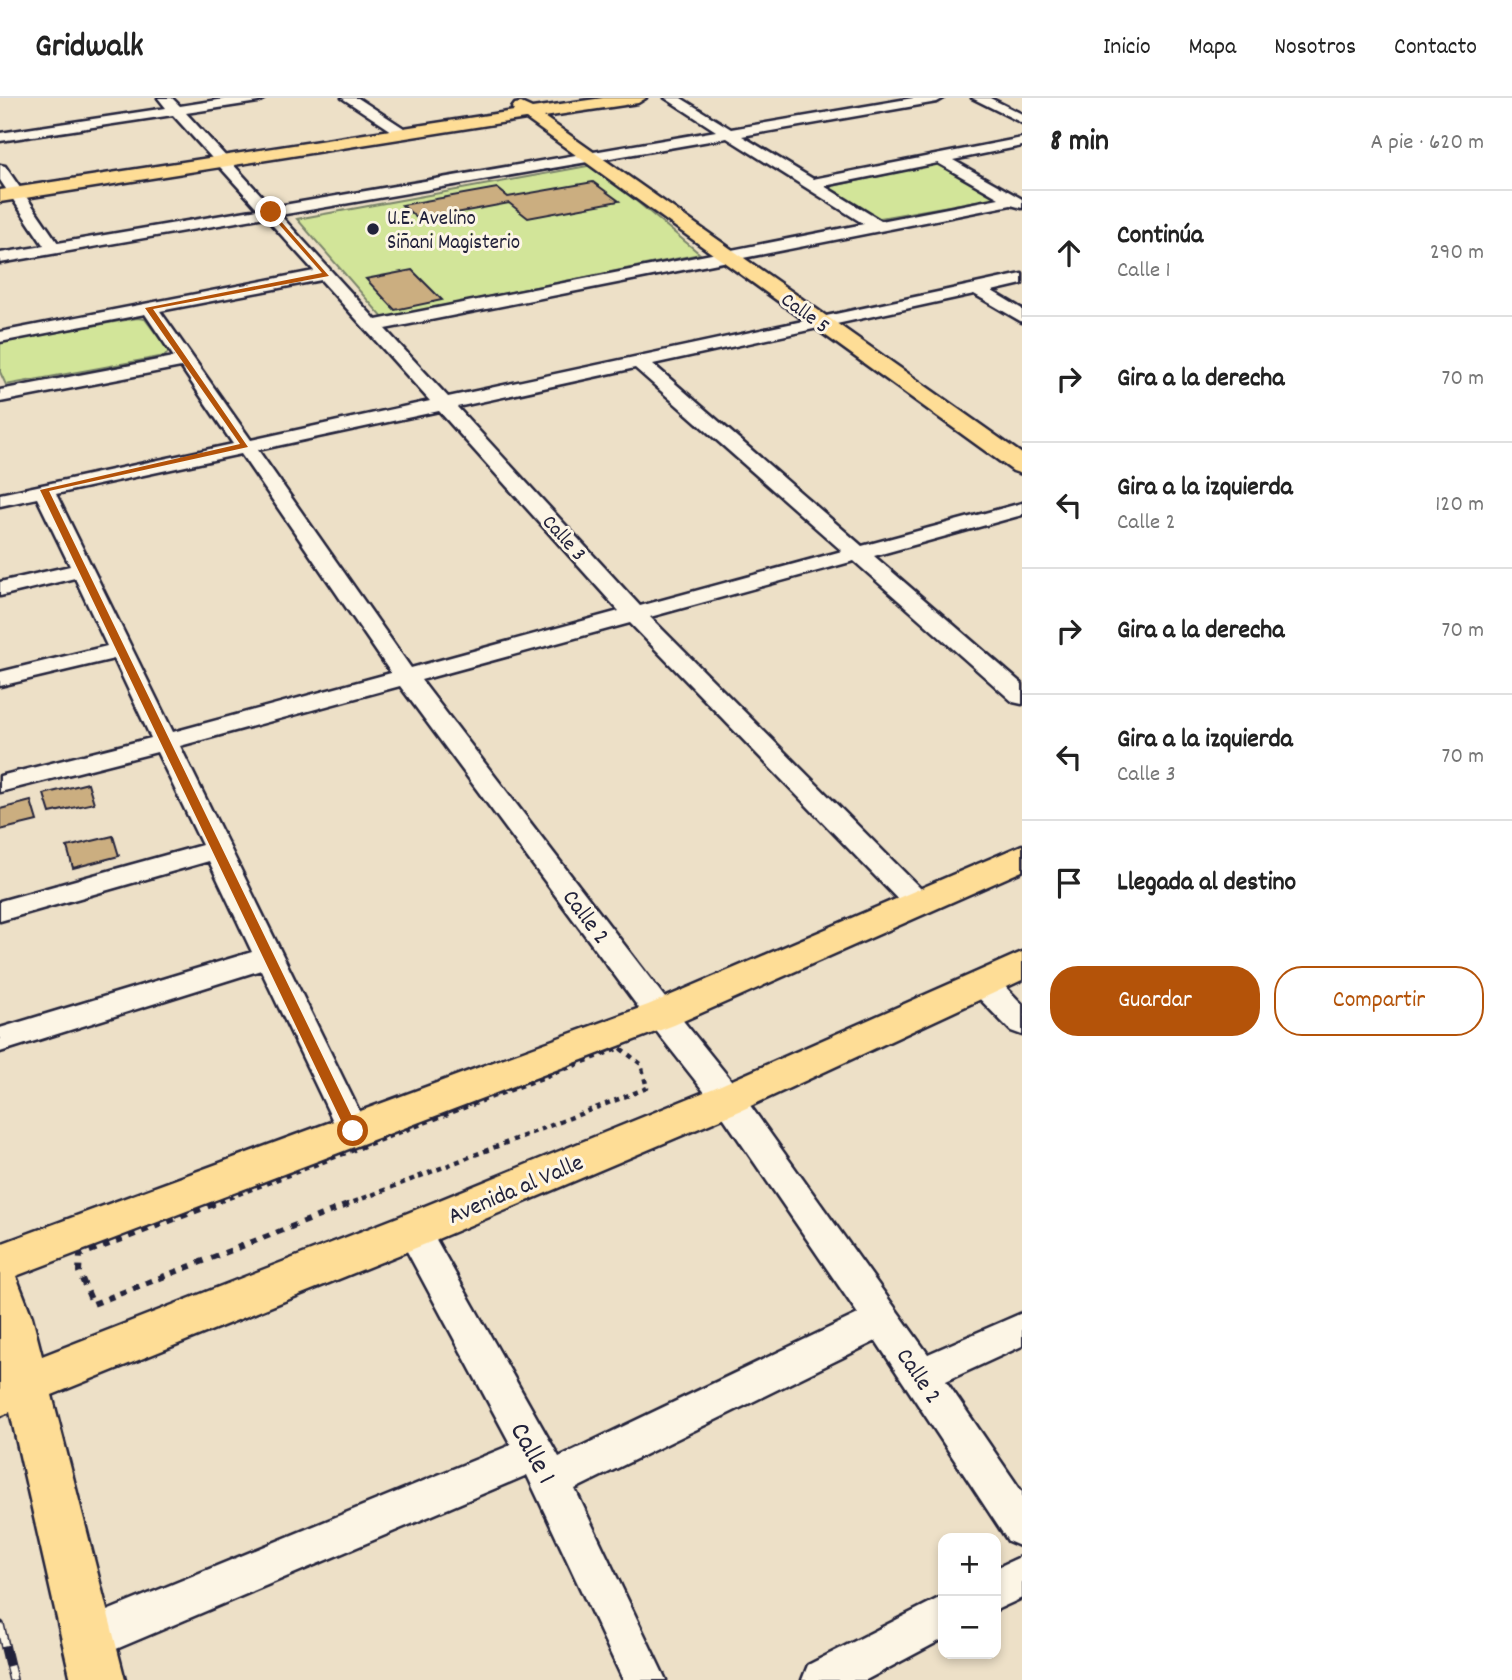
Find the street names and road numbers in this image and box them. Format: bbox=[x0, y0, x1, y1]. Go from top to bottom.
street label: Calle 5 bbox=[774, 286, 835, 342]
street label: Calle 3 bbox=[534, 509, 592, 569]
street label: Calle 2 bbox=[553, 883, 617, 952]
street label: Avenida al Valle bbox=[443, 1147, 589, 1235]
street label: Calle 2 bbox=[886, 1342, 949, 1412]
street label: Calle 1 bbox=[497, 1416, 564, 1493]

